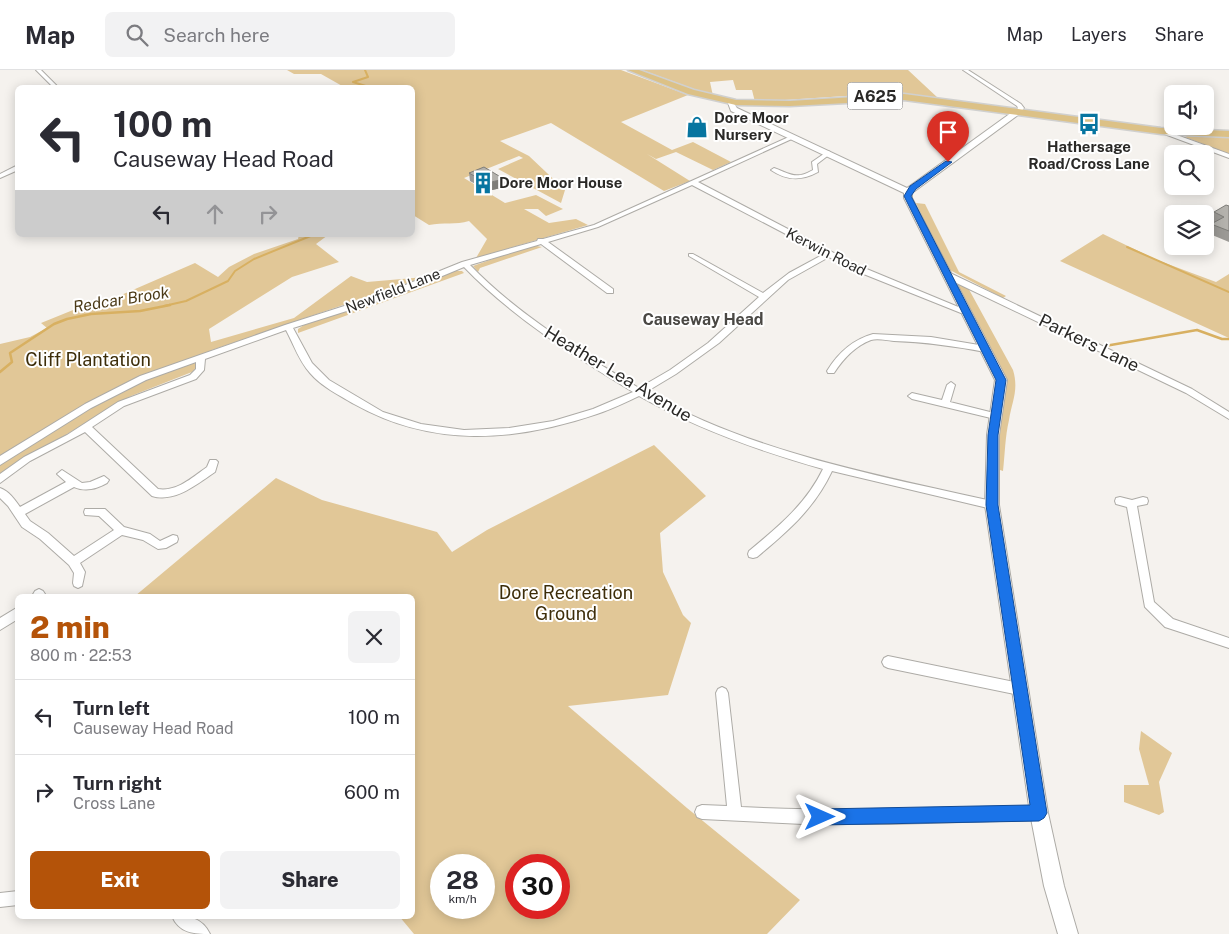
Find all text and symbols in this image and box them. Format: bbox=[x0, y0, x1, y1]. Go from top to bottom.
search box bbox=[105, 12, 455, 57]
text: Map bbox=[25, 21, 75, 49]
icon: search bbox=[123, 21, 151, 49]
text: Search here bbox=[163, 24, 270, 46]
text: Map bbox=[1007, 24, 1043, 45]
text: Layers bbox=[1071, 24, 1127, 45]
text: Share bbox=[1155, 24, 1204, 45]
road number: A625 bbox=[848, 82, 902, 110]
map controls bbox=[1164, 85, 1214, 255]
button: sound bbox=[1164, 85, 1214, 135]
text: 100 m bbox=[113, 104, 212, 145]
icon: left bbox=[30, 105, 95, 170]
place label: Dore Moor Nursery bbox=[714, 109, 789, 143]
pin bbox=[927, 111, 969, 162]
bus stop icon: Hathersage Road/Cross Lane bbox=[1076, 111, 1102, 137]
shop icon: Dore Moor Nursery bbox=[684, 114, 710, 140]
icon: arrive bbox=[934, 118, 962, 146]
place label: Hathersage Road/Cross Lane bbox=[1028, 138, 1150, 172]
button: search bbox=[1164, 145, 1214, 195]
text: Causeway Head Road bbox=[113, 146, 334, 172]
building icon: Dore Moor House bbox=[470, 170, 496, 196]
place label: Dore Moor House bbox=[499, 174, 622, 191]
icon: left bbox=[148, 200, 176, 228]
icon: ahead bbox=[201, 200, 229, 228]
icon: right bbox=[254, 200, 282, 228]
button: layers bbox=[1164, 205, 1214, 255]
street label: Kerwin Road bbox=[783, 224, 869, 279]
street label: Newfield Lane bbox=[343, 265, 443, 316]
water label: Redcar Brook bbox=[72, 282, 171, 316]
street label: Parkers Lane bbox=[1036, 309, 1143, 376]
district label: Causeway Head bbox=[643, 310, 763, 329]
street label: Heather Lea Avenue bbox=[541, 321, 696, 426]
park label: Cliff Plantation bbox=[25, 349, 151, 370]
park label: Dore Recreation Ground bbox=[499, 582, 633, 624]
text: 2 min bbox=[30, 609, 110, 645]
button: close bbox=[348, 611, 400, 663]
text: 800 m · 22:53 bbox=[30, 646, 132, 665]
text: Turn left bbox=[73, 697, 150, 719]
icon: left bbox=[30, 703, 58, 731]
text: 100 m bbox=[348, 706, 400, 728]
text: Causeway Head Road bbox=[73, 719, 234, 738]
text: Turn right bbox=[73, 772, 162, 794]
icon: right bbox=[30, 778, 58, 806]
text: 600 m bbox=[344, 781, 400, 803]
position arrow bbox=[793, 790, 845, 842]
text: Cross Lane bbox=[73, 794, 155, 813]
button: Exit bbox=[30, 851, 210, 909]
button: Share bbox=[220, 851, 400, 909]
speed limit sign: 30 bbox=[505, 854, 570, 919]
text: 28 bbox=[446, 865, 479, 895]
text: km/h bbox=[448, 892, 477, 906]

